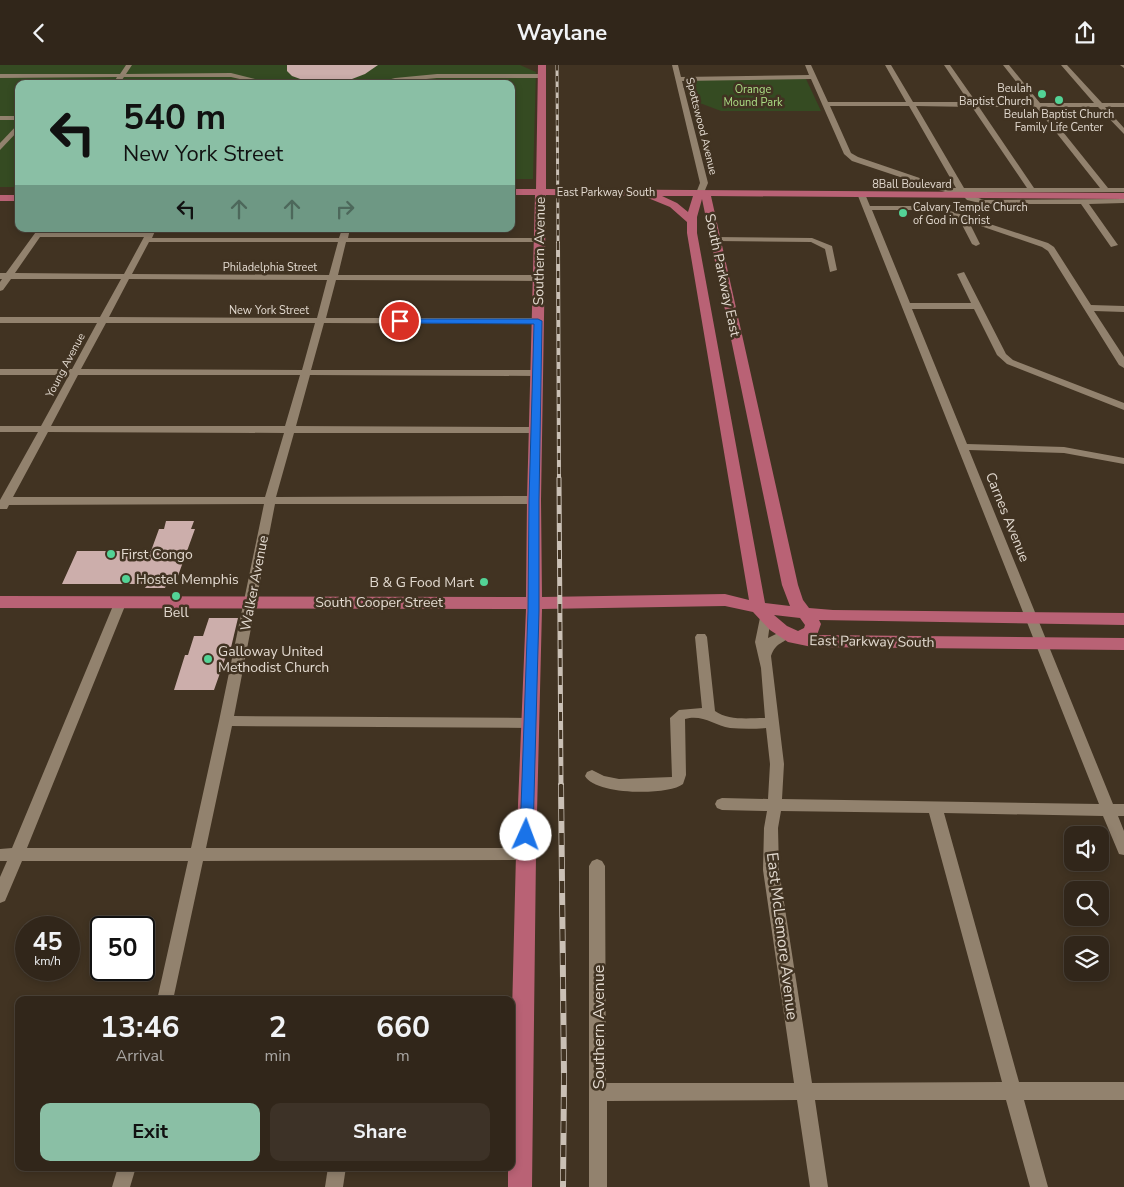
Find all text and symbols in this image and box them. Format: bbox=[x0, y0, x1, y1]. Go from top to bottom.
text: Waylane bbox=[517, 18, 607, 48]
icon: back bbox=[25, 19, 53, 47]
icon: share bbox=[1071, 19, 1099, 47]
street label: Spottswood Avenue bbox=[682, 76, 721, 177]
place label: Beulah Baptist Church bbox=[959, 81, 1032, 109]
park label: Orange Mound Park bbox=[723, 82, 783, 110]
marker: Beulah Baptist Church bbox=[1036, 88, 1048, 100]
text: 540 m bbox=[123, 94, 226, 141]
marker: Beulah Baptist Church Family Life Center bbox=[1053, 94, 1065, 106]
icon: left bbox=[40, 100, 105, 165]
place label: Beulah Baptist Church Family Life Center bbox=[1004, 107, 1114, 135]
text: New York Street bbox=[123, 139, 283, 169]
street label: 8Ball Boulevard bbox=[872, 177, 952, 192]
street label: East Parkway South bbox=[557, 185, 655, 200]
icon: left bbox=[172, 195, 200, 223]
icon: ahead bbox=[225, 195, 253, 223]
icon: ahead bbox=[278, 195, 306, 223]
icon: right bbox=[331, 195, 359, 223]
street label: Southern Avenue bbox=[529, 196, 550, 306]
place label: Calvary Temple Church of God in Christ bbox=[913, 200, 1028, 228]
marker: Calvary Temple Church of God in Christ bbox=[897, 207, 909, 219]
street label: South Parkway East bbox=[700, 212, 745, 338]
street label: Philadelphia Street bbox=[223, 260, 317, 275]
pin bbox=[379, 300, 421, 342]
street label: New York Street bbox=[229, 303, 309, 318]
icon: arrive bbox=[386, 307, 414, 335]
street label: Young Avenue bbox=[42, 330, 89, 401]
street label: Carnes Avenue bbox=[981, 470, 1034, 565]
street label: Walker Avenue bbox=[236, 534, 273, 632]
place label: First Congo bbox=[121, 545, 193, 564]
marker: First Congo bbox=[105, 548, 117, 560]
place label: Hostel Memphis bbox=[136, 570, 239, 589]
marker: Hostel Memphis bbox=[120, 573, 132, 585]
place label: B & G Food Mart bbox=[369, 573, 474, 592]
marker: B & G Food Mart bbox=[478, 576, 490, 588]
marker: Bell bbox=[170, 590, 182, 602]
street label: South Cooper Street bbox=[315, 593, 443, 612]
place label: Bell bbox=[163, 603, 189, 622]
street label: East Parkway South bbox=[809, 631, 935, 652]
place label: Galloway United Methodist Church bbox=[218, 642, 329, 677]
marker: Galloway United Methodist Church bbox=[202, 653, 214, 665]
position arrow bbox=[499, 808, 551, 860]
map controls bbox=[1064, 826, 1109, 981]
button: sound bbox=[1064, 826, 1109, 871]
street label: East McLemore Avenue bbox=[761, 851, 803, 1021]
button: search bbox=[1064, 881, 1109, 926]
speed limit sign: 50 bbox=[90, 916, 155, 981]
text: 45 bbox=[32, 925, 63, 959]
button: layers bbox=[1064, 936, 1109, 981]
text: km/h bbox=[34, 953, 61, 969]
street label: Southern Avenue bbox=[588, 965, 610, 1089]
text: 13:46 bbox=[100, 1007, 179, 1048]
text: 2 bbox=[269, 1007, 287, 1048]
text: 660 bbox=[376, 1007, 430, 1048]
text: Arrival bbox=[116, 1045, 164, 1067]
text: min bbox=[264, 1045, 291, 1067]
text: m bbox=[396, 1045, 410, 1067]
button: Exit bbox=[40, 1103, 260, 1161]
button: Share bbox=[270, 1103, 490, 1161]

